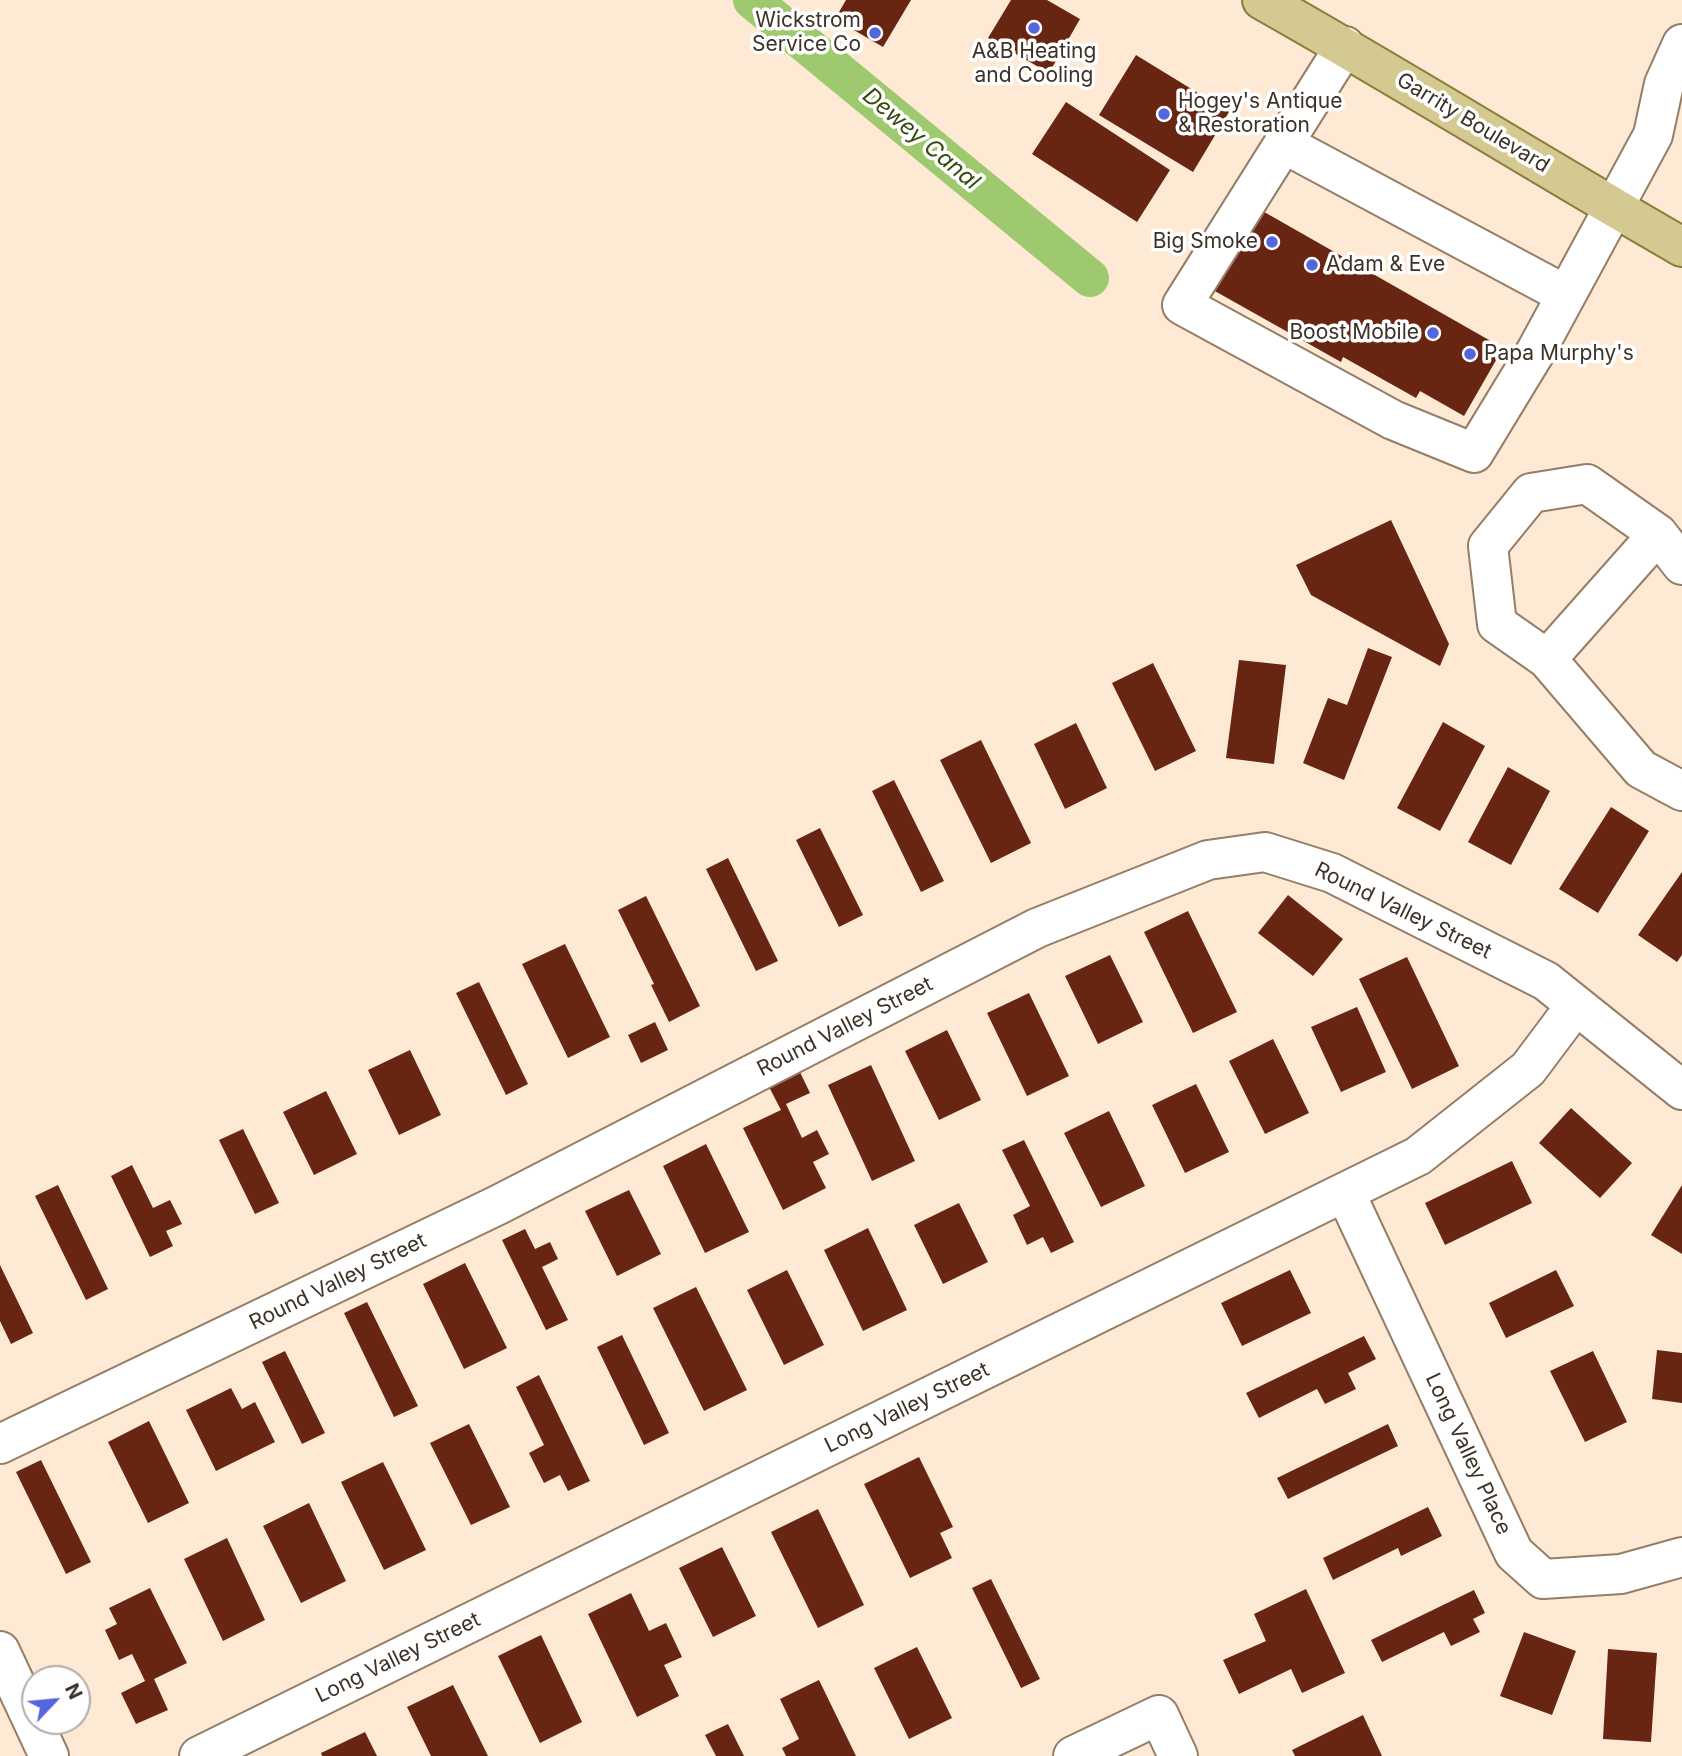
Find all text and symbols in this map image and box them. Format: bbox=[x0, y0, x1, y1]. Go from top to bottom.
place label: Wickstrom Service Co bbox=[752, 8, 861, 58]
marker: A&B Heating and Cooling bbox=[1026, 20, 1042, 36]
marker: Wickstrom Service Co bbox=[867, 25, 883, 41]
place label: A&B Heating and Cooling bbox=[972, 39, 1096, 89]
street label: Garrity Boulevard bbox=[1392, 68, 1554, 178]
water label: Dewey Canal bbox=[857, 82, 985, 196]
place label: Hogey's Antique & Restoration bbox=[1178, 89, 1342, 139]
marker: Hogey's Antique & Restoration bbox=[1156, 106, 1172, 122]
place label: Big Smoke bbox=[1153, 229, 1258, 255]
marker: Big Smoke bbox=[1264, 234, 1280, 250]
place label: Adam & Eve bbox=[1326, 252, 1445, 278]
marker: Adam & Eve bbox=[1304, 257, 1320, 273]
place label: Boost Mobile bbox=[1289, 320, 1419, 346]
marker: Boost Mobile bbox=[1425, 325, 1441, 341]
place label: Papa Murphy's bbox=[1484, 341, 1634, 367]
marker: Papa Murphy's bbox=[1462, 346, 1478, 362]
street label: Round Valley Street bbox=[1310, 857, 1496, 965]
street label: Round Valley Street bbox=[753, 972, 937, 1082]
street label: Round Valley Street bbox=[245, 1228, 431, 1336]
street label: Long Valley Street bbox=[821, 1357, 993, 1459]
street label: Long Valley Place bbox=[1420, 1369, 1516, 1539]
street label: Long Valley Street bbox=[312, 1607, 484, 1709]
north arrow bbox=[21, 1665, 91, 1735]
text: N bbox=[60, 1680, 87, 1703]

